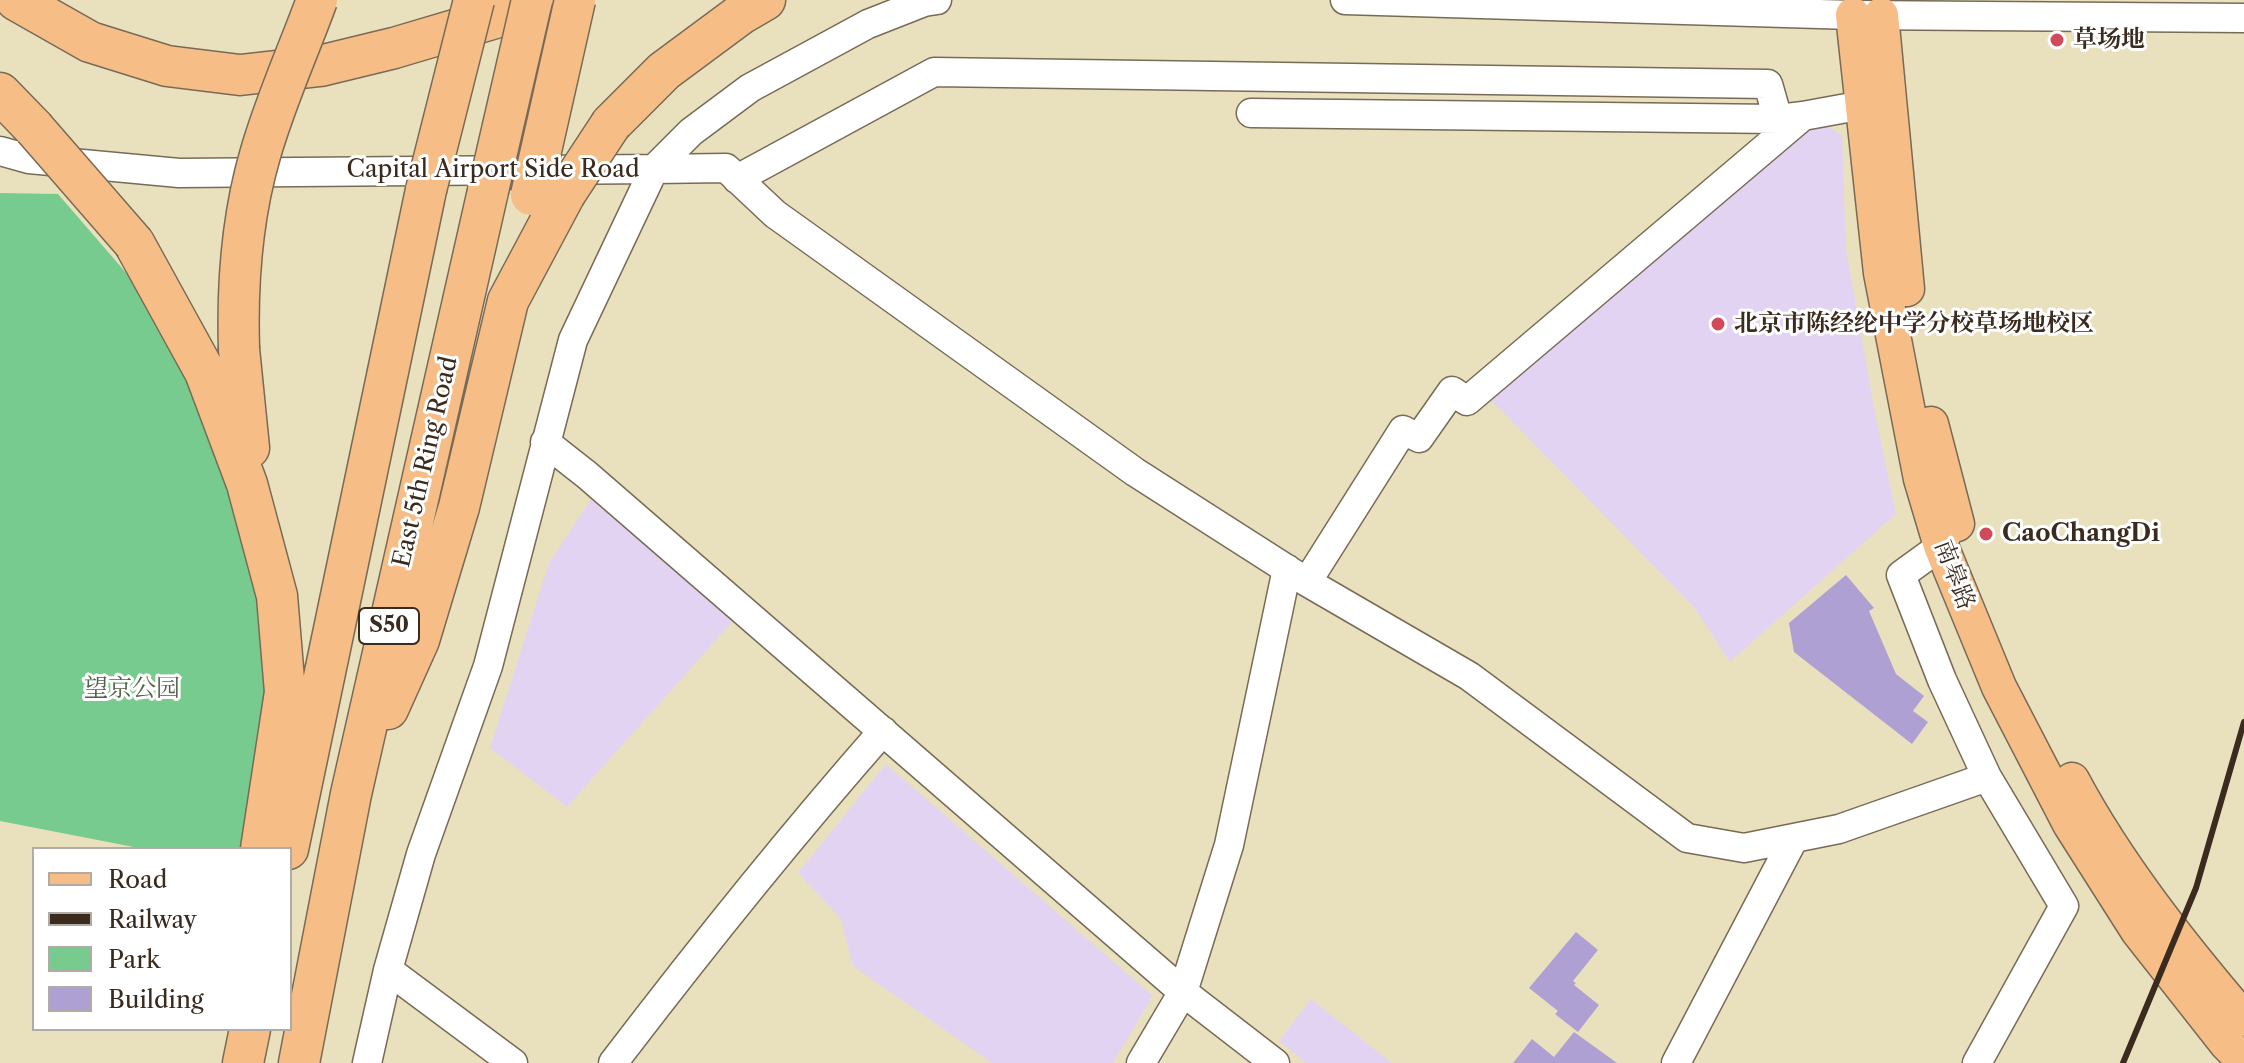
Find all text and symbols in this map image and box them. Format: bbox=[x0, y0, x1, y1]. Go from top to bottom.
place label: 草场地 bbox=[2073, 26, 2145, 54]
marker: 草场地 bbox=[2048, 31, 2066, 49]
street label: Capital Airport Side Road bbox=[346, 156, 640, 184]
place label: 北京市陈经纶中学分校草场地校区 bbox=[1734, 310, 2094, 338]
marker: 北京市陈经纶中学分校草场地校区 bbox=[1709, 315, 1727, 333]
street label: East 5th Ring Road bbox=[388, 354, 464, 570]
place label: CaoChangDi bbox=[2002, 520, 2160, 548]
marker: CaoChangDi bbox=[1977, 525, 1995, 543]
street label: 南皋路 bbox=[1928, 536, 1980, 614]
road number: S50 bbox=[359, 608, 419, 644]
park label: 望京公园 bbox=[84, 675, 180, 703]
legend bbox=[32, 847, 292, 1031]
text: Road bbox=[108, 865, 167, 894]
text: Railway bbox=[108, 905, 197, 934]
text: Park bbox=[108, 945, 160, 974]
text: Building bbox=[108, 985, 204, 1014]

